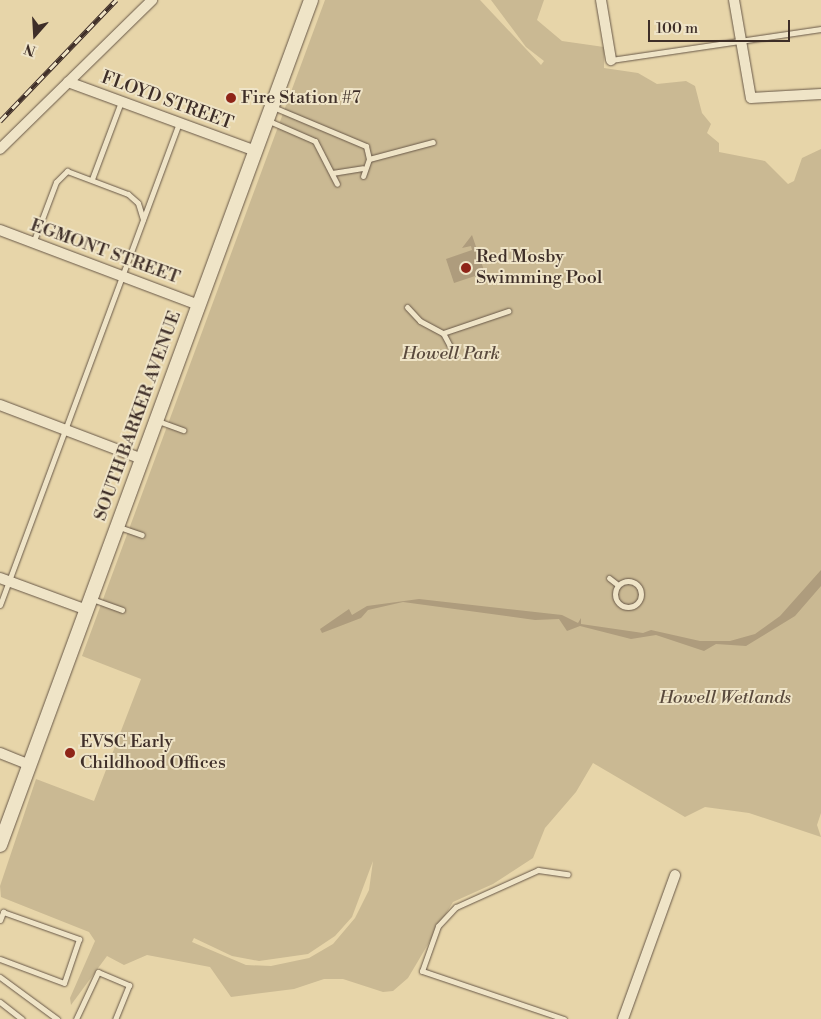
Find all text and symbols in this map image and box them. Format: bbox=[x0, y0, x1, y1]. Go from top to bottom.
north arrow bbox=[10, 10, 60, 60]
scale bar bbox=[651, 10, 794, 42]
text: 100 m bbox=[656, 19, 698, 38]
text: N bbox=[22, 39, 38, 59]
street label: FLOYD STREET bbox=[98, 67, 236, 135]
place label: Fire Station #7 bbox=[241, 87, 361, 109]
marker: Fire Station #7 bbox=[225, 92, 237, 104]
street label: EGMONT STREET bbox=[27, 215, 183, 289]
place label: Red Mosby Swimming Pool bbox=[476, 247, 602, 290]
marker: Red Mosby Swimming Pool bbox=[460, 262, 472, 274]
street label: SOUTH BARKER AVENUE bbox=[90, 308, 186, 524]
park label: Howell Park bbox=[402, 343, 500, 365]
park label: Howell Wetlands bbox=[659, 687, 791, 709]
place label: EVSC Early Childhood Offices bbox=[80, 732, 226, 774]
marker: EVSC Early Childhood Offices bbox=[64, 747, 76, 759]

